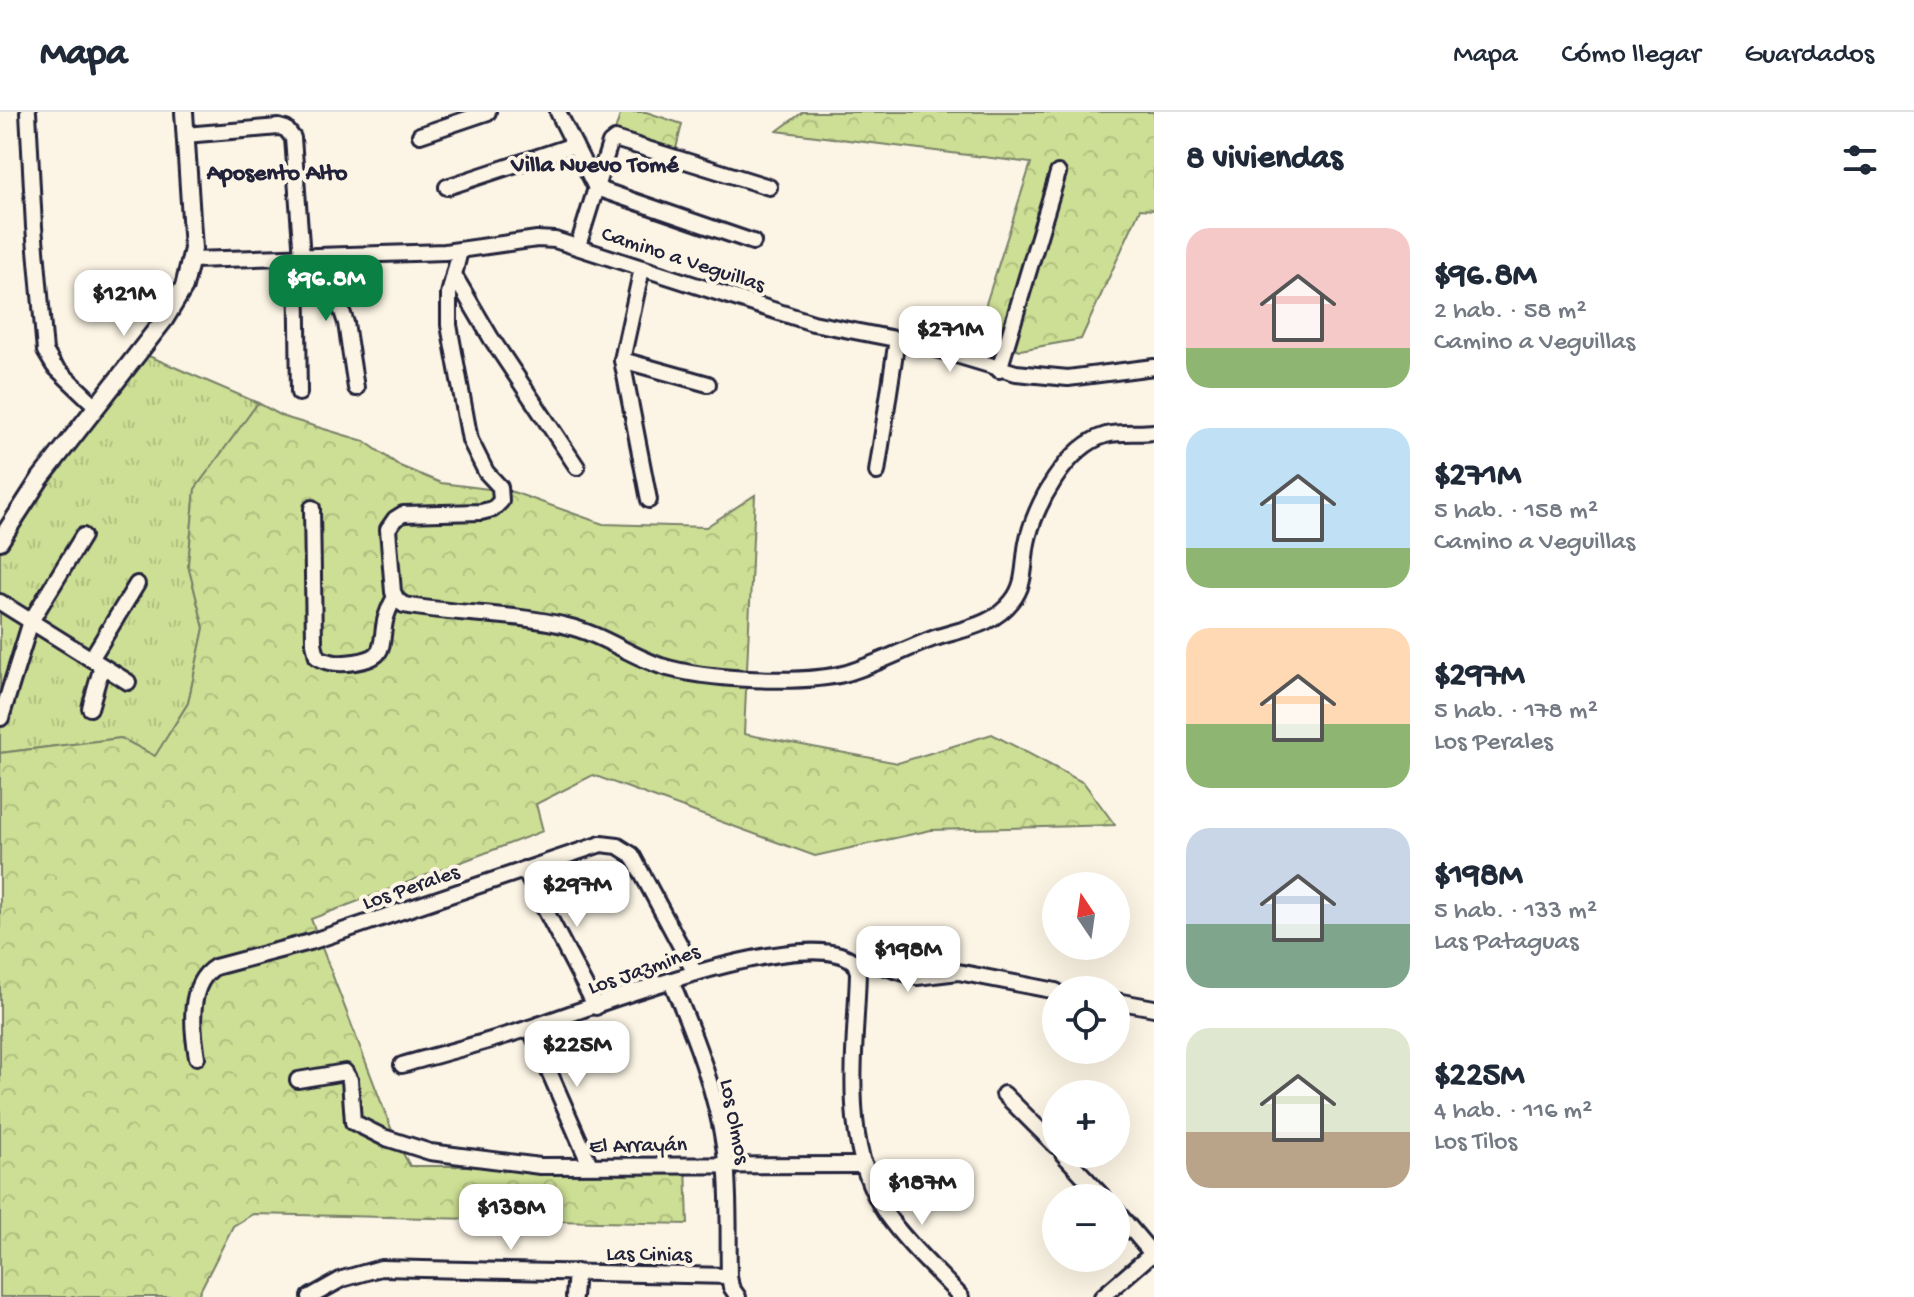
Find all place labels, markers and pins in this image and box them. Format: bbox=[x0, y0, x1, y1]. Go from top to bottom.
pin: $96.8M bbox=[261, 255, 391, 323]
pin: $121M bbox=[68, 270, 180, 338]
pin: $271M bbox=[894, 306, 1006, 374]
pin: $297M bbox=[521, 861, 633, 929]
pin: $198M bbox=[852, 926, 964, 994]
pin: $225M bbox=[521, 1021, 633, 1089]
pin: $187M bbox=[866, 1159, 978, 1227]
pin: $138M bbox=[455, 1184, 567, 1252]

